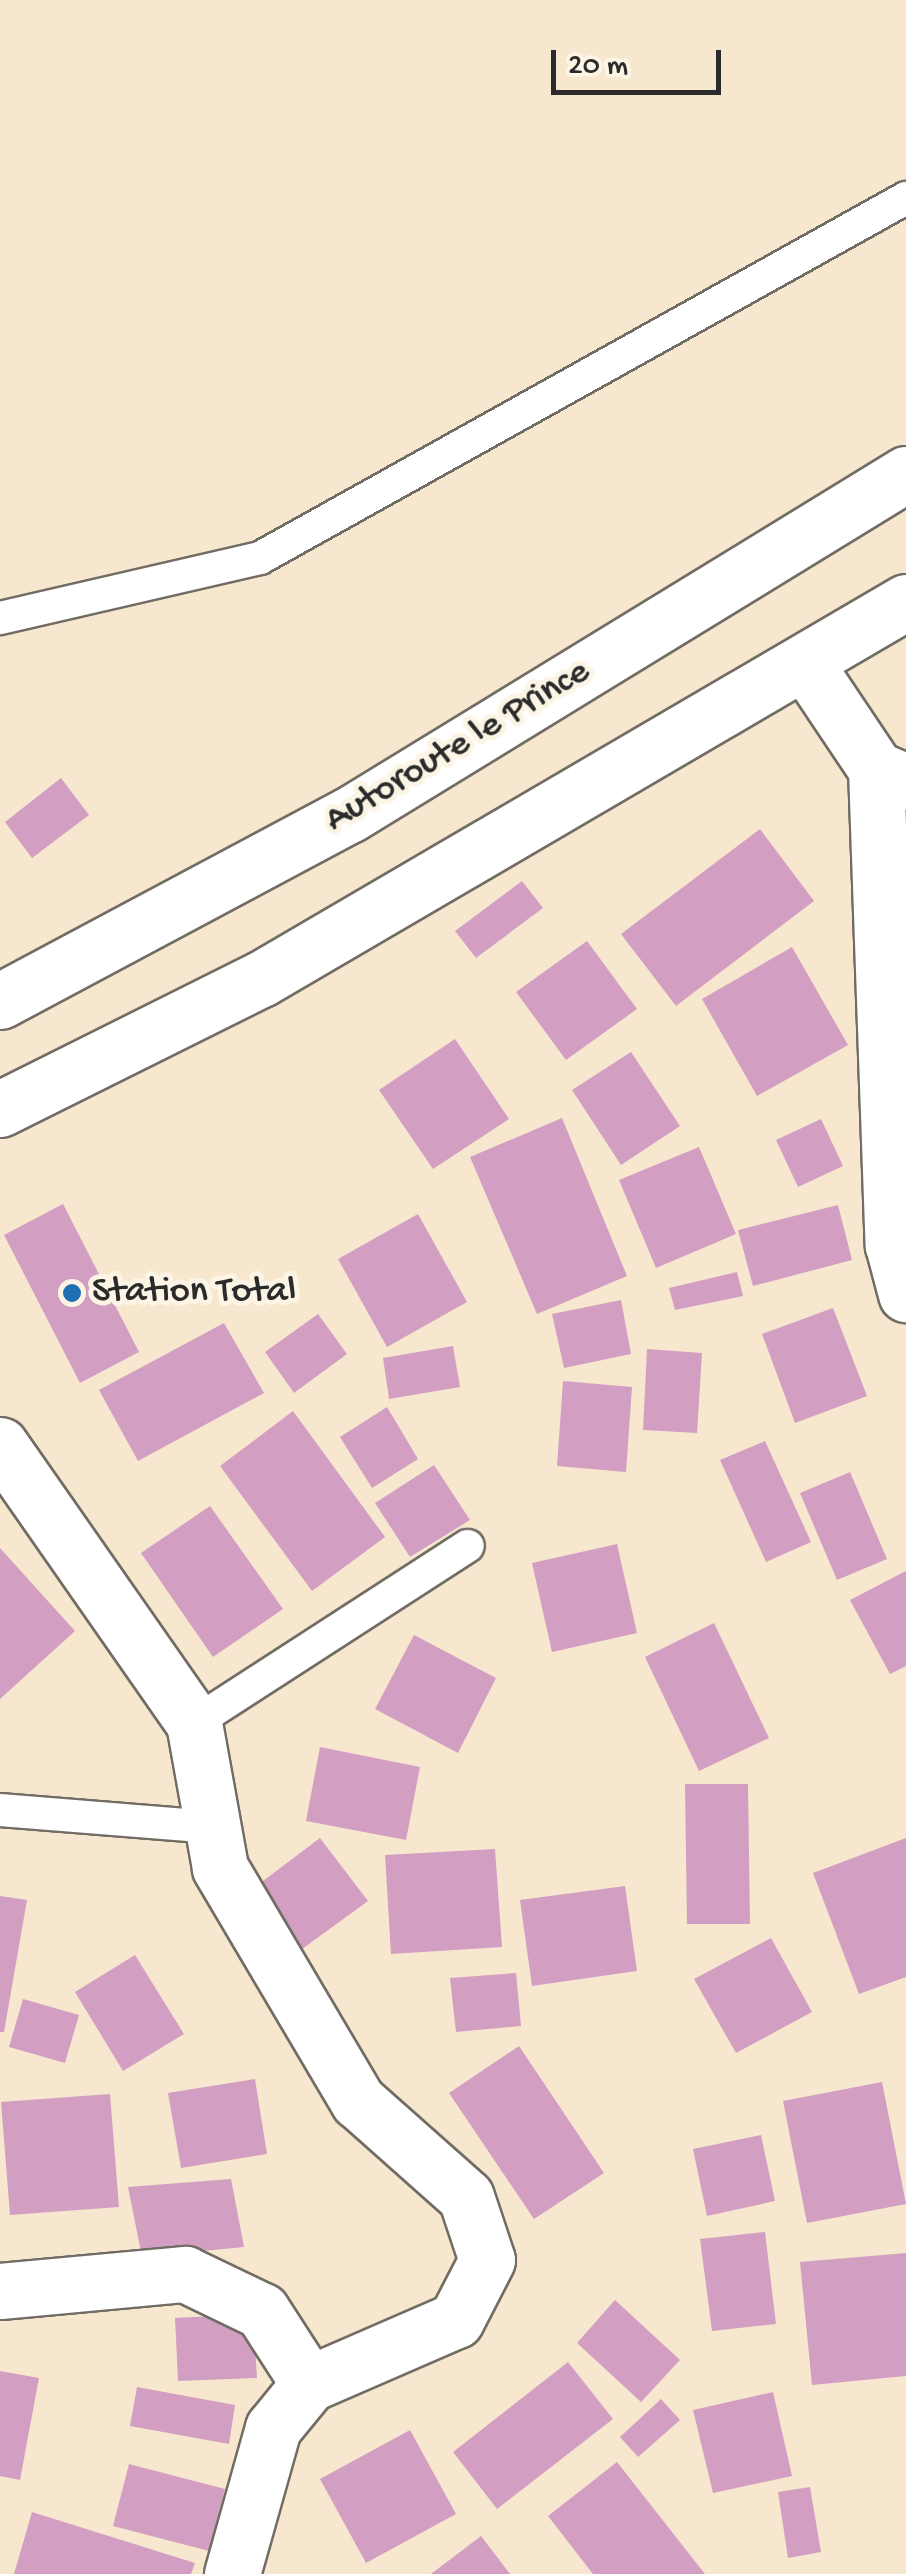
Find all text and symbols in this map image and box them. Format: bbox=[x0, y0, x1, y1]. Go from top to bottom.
scale bar bbox=[556, 30, 726, 92]
text: 20 m bbox=[568, 50, 628, 85]
street label: Autoroute le Prince bbox=[317, 650, 599, 844]
place label: Station Total bbox=[92, 1270, 296, 1316]
marker: Station Total bbox=[61, 1282, 83, 1304]

